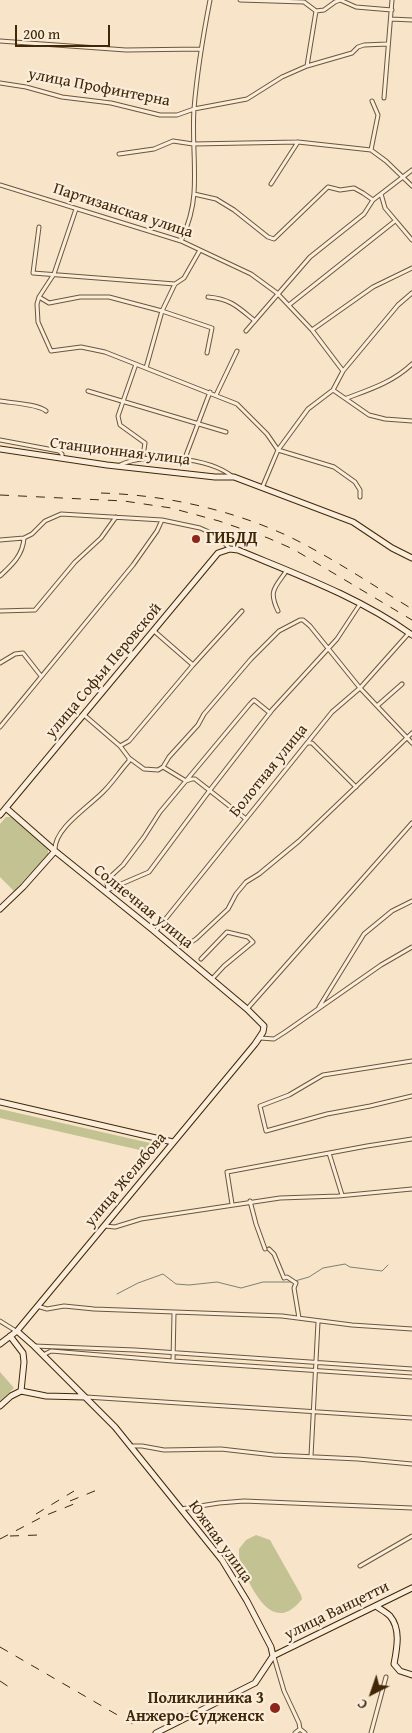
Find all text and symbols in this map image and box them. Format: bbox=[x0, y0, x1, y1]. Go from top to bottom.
scale bar bbox=[18, 15, 112, 47]
text: 200 m bbox=[23, 23, 60, 44]
street label: улица Профинтерна bbox=[26, 65, 172, 111]
street label: Партизанская улица bbox=[51, 179, 195, 243]
street label: Станционная улица bbox=[49, 434, 191, 470]
place label: ГИБДД bbox=[206, 529, 258, 549]
marker: ГИБДД bbox=[190, 533, 202, 545]
street label: улица Софьи Перовской bbox=[42, 600, 166, 742]
street label: Болотная улица bbox=[226, 721, 312, 821]
street label: Солнечная улица bbox=[89, 861, 197, 953]
street label: улица Желябова bbox=[81, 1129, 171, 1231]
street label: Южная улица bbox=[184, 1497, 256, 1587]
street label: улица Ванцетти bbox=[281, 1577, 393, 1645]
north arrow bbox=[347, 1668, 397, 1718]
place label: Поликлиника 3 Анжеро-Судженск bbox=[126, 1689, 264, 1727]
text: С bbox=[353, 1694, 372, 1714]
marker: Поликлиника 3 Анжеро-Судженск bbox=[268, 1701, 282, 1715]

